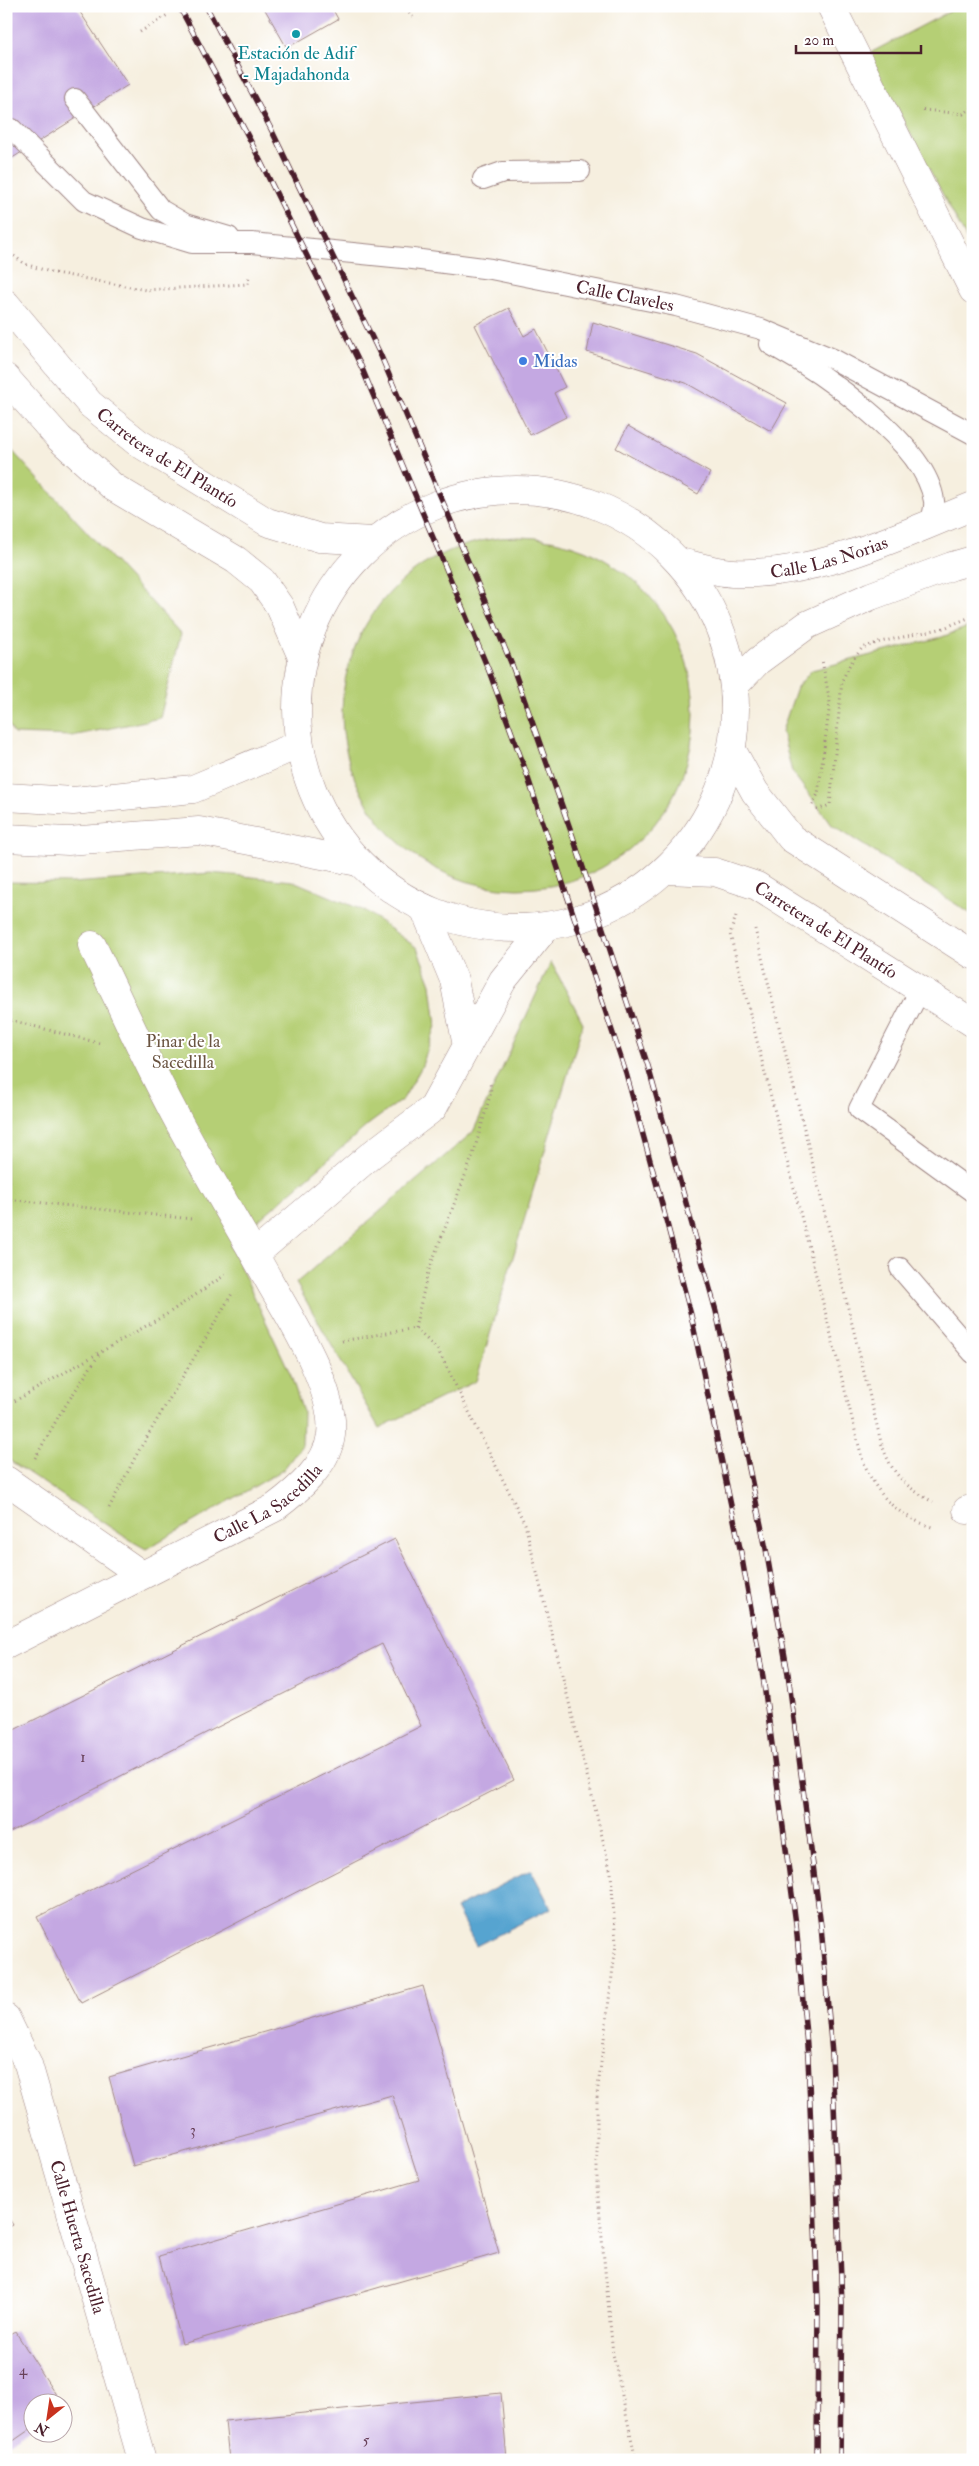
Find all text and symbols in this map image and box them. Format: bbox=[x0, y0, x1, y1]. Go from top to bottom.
scale bar bbox=[796, 22, 922, 54]
marker: Estación de Adif - Majadahonda bbox=[290, 28, 302, 40]
text: 20 m bbox=[804, 31, 834, 50]
place label: Estación de Adif - Majadahonda bbox=[237, 42, 358, 86]
street label: Calle Claveles bbox=[574, 275, 676, 317]
place label: Midas bbox=[533, 350, 578, 373]
marker: Midas bbox=[517, 355, 529, 367]
street label: Carretera de El Plantío bbox=[92, 403, 242, 514]
street label: Calle Las Norias bbox=[769, 531, 891, 584]
street label: Carretera de El Plantío bbox=[750, 876, 902, 984]
park label: Pinar de la Sacedilla bbox=[146, 1030, 221, 1074]
street label: Calle La Sacedilla bbox=[209, 1459, 328, 1549]
house number: 1 bbox=[80, 1748, 86, 1767]
house number: 3 bbox=[190, 2121, 196, 2140]
street label: Calle Huerta Sacedilla bbox=[44, 2158, 110, 2317]
house number: 4 bbox=[19, 2361, 28, 2380]
north arrow bbox=[22, 2394, 72, 2444]
text: N bbox=[32, 2418, 52, 2440]
house number: 5 bbox=[363, 2431, 370, 2450]

